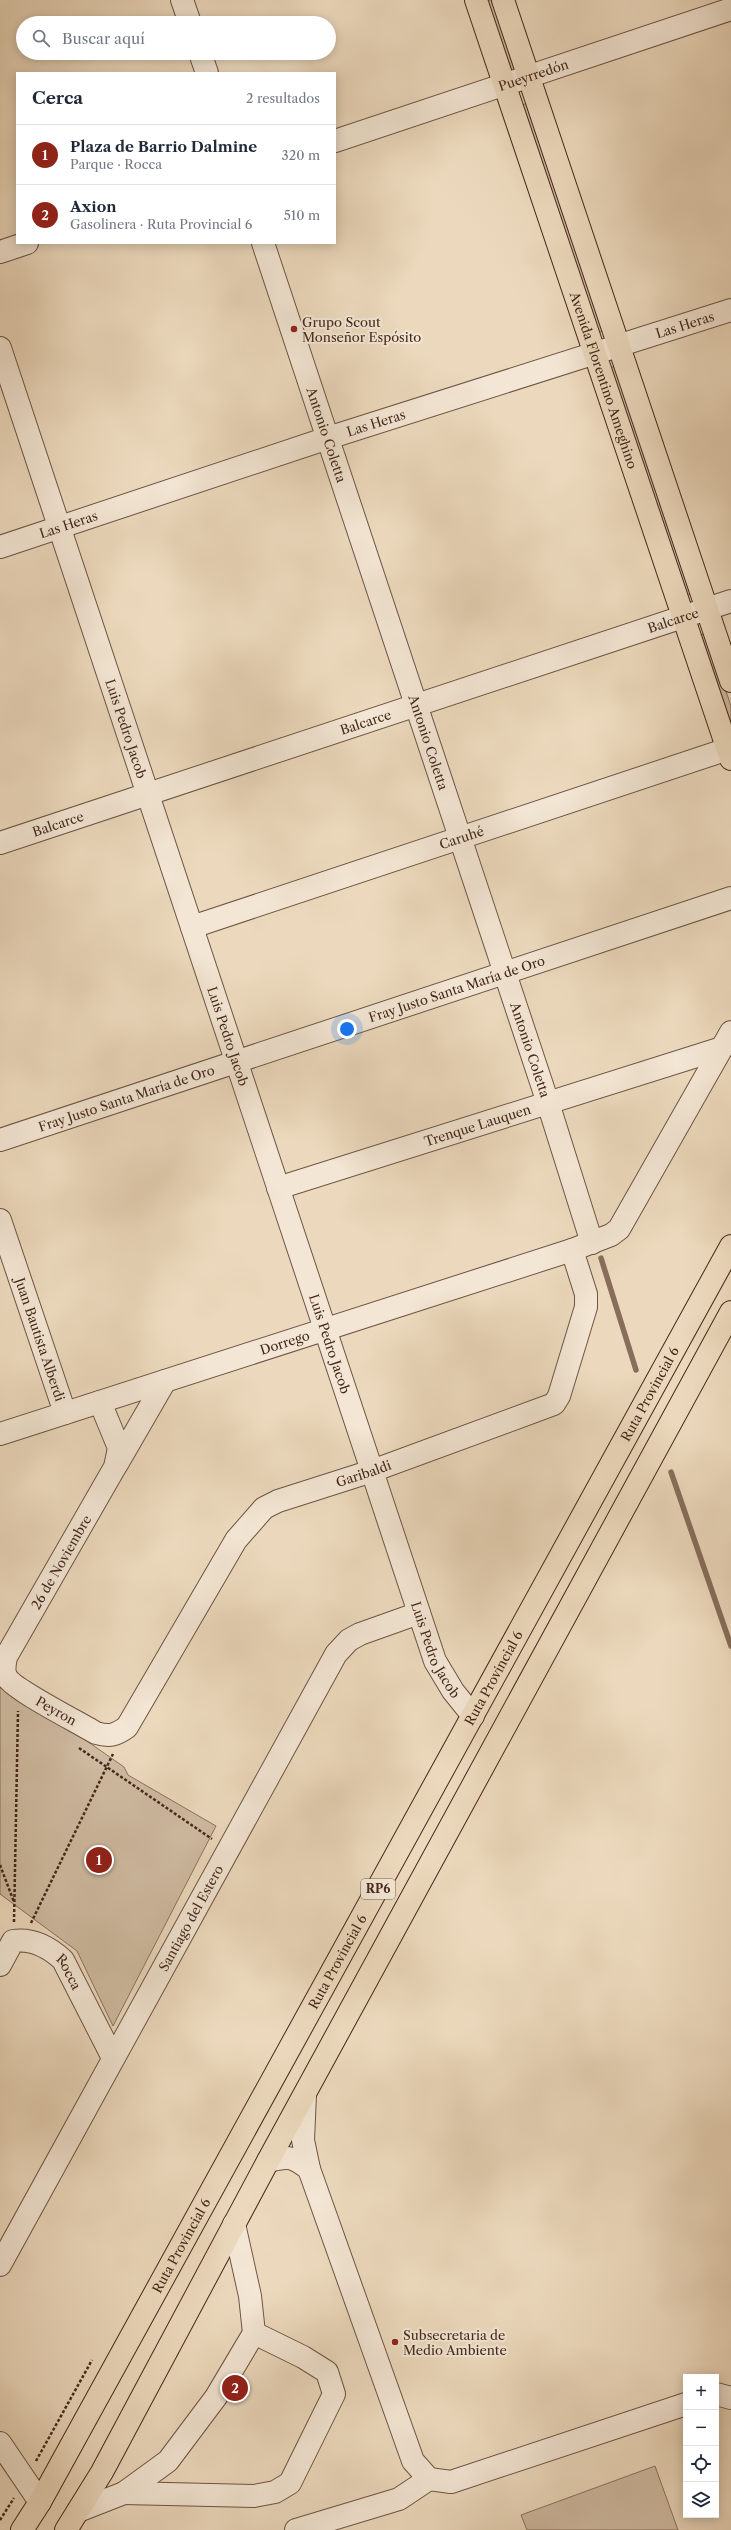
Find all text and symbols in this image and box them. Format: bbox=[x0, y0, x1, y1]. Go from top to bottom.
search box bbox=[16, 16, 336, 60]
icon: search bbox=[30, 27, 52, 49]
text: Buscar aquí bbox=[62, 29, 145, 48]
street label: Pueyrredón bbox=[496, 56, 570, 94]
text: Cerca bbox=[32, 88, 83, 108]
text: 2 resultados bbox=[246, 90, 320, 106]
text: Plaza de Barrio Dalmine bbox=[70, 137, 257, 156]
text: 1 bbox=[42, 147, 48, 163]
text: 320 m bbox=[282, 147, 320, 163]
text: Parque · Rocca bbox=[70, 156, 162, 172]
text: Axion bbox=[70, 197, 117, 216]
text: 2 bbox=[41, 207, 49, 223]
text: 510 m bbox=[284, 207, 320, 223]
text: Gasolinera · Ruta Provincial 6 bbox=[70, 216, 252, 232]
street label: Avenida Florentino Ameghino bbox=[566, 289, 641, 471]
street label: Las Heras bbox=[654, 308, 716, 341]
place label: Grupo Scout Monseñor Espósito bbox=[302, 314, 421, 345]
marker: Grupo Scout Monseñor Espósito bbox=[289, 324, 299, 334]
street label: Antonio Coletta bbox=[303, 384, 350, 484]
street label: Las Heras bbox=[345, 406, 408, 440]
street label: Las Heras bbox=[37, 507, 100, 541]
street label: Balcarce bbox=[645, 604, 701, 636]
street label: Luis Pedro Jacob bbox=[102, 677, 150, 781]
street label: Antonio Coletta bbox=[405, 692, 452, 792]
street label: Balcarce bbox=[338, 706, 393, 738]
street label: Balcarce bbox=[30, 808, 86, 840]
street label: Caruhé bbox=[437, 823, 486, 852]
street label: Fray Justo Santa María de Oro bbox=[366, 952, 547, 1025]
street label: Luis Pedro Jacob bbox=[204, 984, 252, 1088]
street label: Antonio Coletta bbox=[507, 999, 554, 1100]
your location bbox=[337, 1019, 357, 1039]
street label: Fray Justo Santa María de Oro bbox=[36, 1062, 216, 1135]
street label: Trenque Lauquen bbox=[422, 1101, 533, 1149]
street label: Juan Bautista Alberdi bbox=[11, 1274, 68, 1403]
street label: Luis Pedro Jacob bbox=[306, 1292, 354, 1396]
street label: Dorrego bbox=[258, 1327, 312, 1358]
street label: Ruta Provincial 6 bbox=[617, 1343, 682, 1444]
street label: Garibaldi bbox=[334, 1457, 393, 1490]
street label: 26 de Noviembre bbox=[28, 1512, 94, 1612]
street label: Luis Pedro Jacob bbox=[408, 1600, 464, 1701]
street label: Ruta Provincial 6 bbox=[461, 1627, 526, 1728]
street label: Peyron bbox=[33, 1693, 79, 1728]
pin: 1 bbox=[86, 1845, 112, 1875]
street label: Santiago del Estero bbox=[155, 1862, 226, 1974]
road number: RP6 bbox=[361, 1879, 395, 1899]
street label: Ruta Provincial 6 bbox=[305, 1911, 370, 2012]
street label: Rocca bbox=[53, 1950, 85, 1992]
street label: Ruta Provincial 6 bbox=[149, 2195, 214, 2296]
place label: Subsecretaria de Medio Ambiente bbox=[403, 2327, 507, 2358]
marker: Subsecretaria de Medio Ambiente bbox=[390, 2337, 400, 2347]
pin: 2 bbox=[222, 2373, 248, 2403]
map controls bbox=[683, 2374, 719, 2518]
button: + bbox=[683, 2374, 719, 2410]
button: − bbox=[683, 2410, 719, 2446]
button: locate bbox=[683, 2446, 719, 2482]
button: layers bbox=[683, 2482, 719, 2518]

